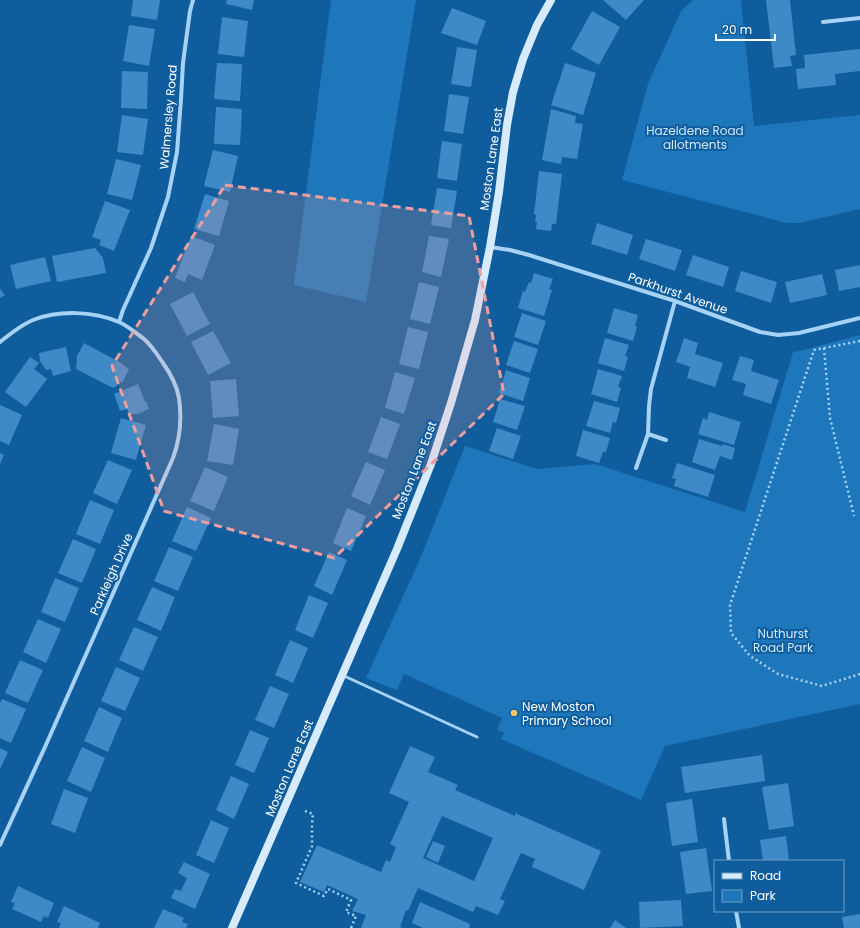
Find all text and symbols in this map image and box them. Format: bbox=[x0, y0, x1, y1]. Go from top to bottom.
scale bar bbox=[716, 16, 775, 42]
text: 20 m bbox=[722, 21, 752, 38]
street label: Walmersley Road bbox=[155, 64, 181, 170]
street label: Moston Lane East bbox=[475, 106, 507, 212]
park label: Hazeldene Road allotments bbox=[646, 122, 744, 153]
street label: Parkhurst Avenue bbox=[626, 268, 730, 318]
street label: Moston Lane East bbox=[387, 419, 441, 521]
street label: Parkleigh Drive bbox=[85, 530, 137, 618]
park label: Nuthurst Road Park bbox=[753, 625, 814, 656]
place label: New Moston Primary School bbox=[522, 698, 612, 729]
marker: New Moston Primary School bbox=[509, 708, 519, 718]
street label: Moston Lane East bbox=[261, 717, 317, 819]
legend bbox=[714, 860, 844, 912]
text: Road bbox=[750, 867, 781, 884]
text: Park bbox=[750, 887, 777, 904]

